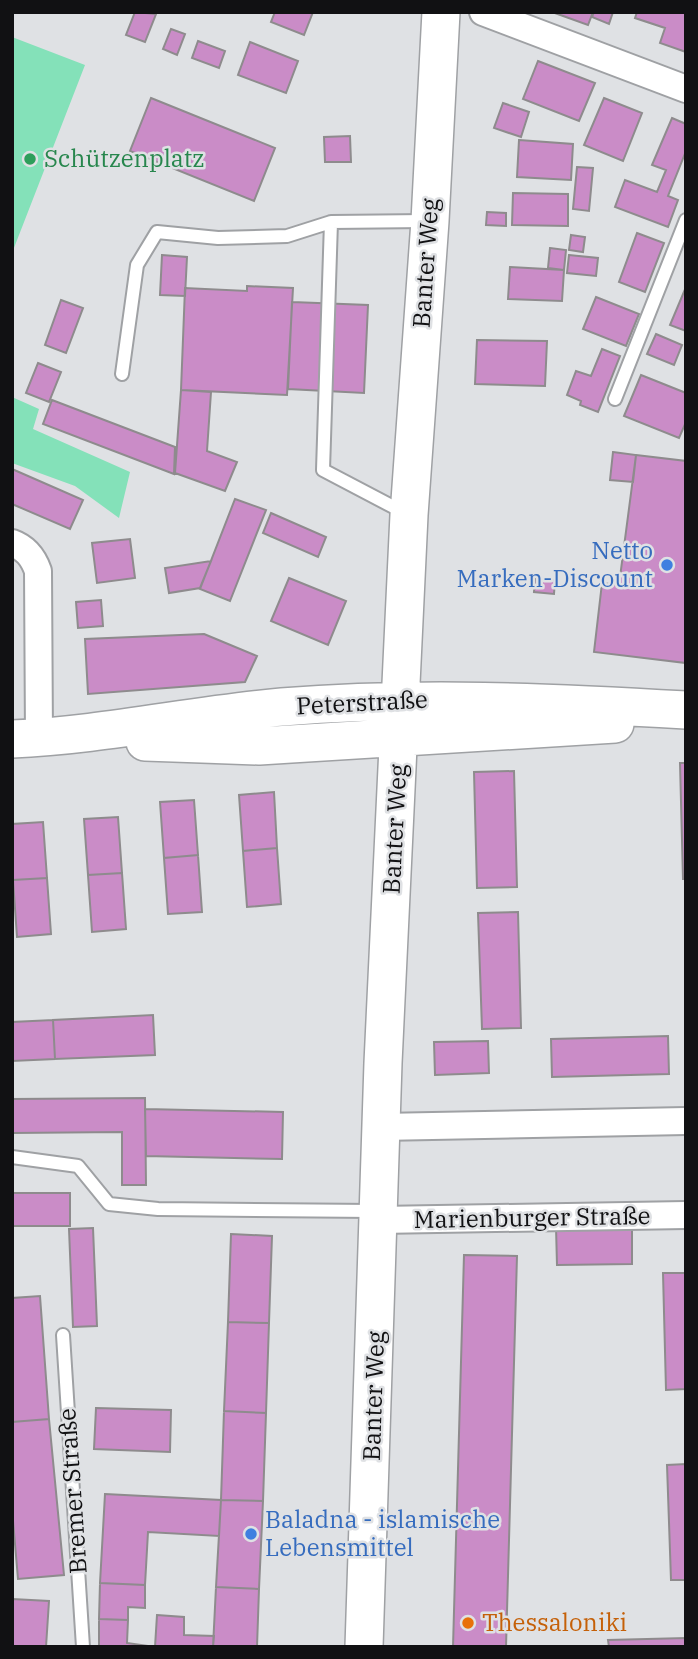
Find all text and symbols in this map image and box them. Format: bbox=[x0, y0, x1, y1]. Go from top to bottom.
place label: Schützenplatz bbox=[44, 142, 204, 174]
marker: Schützenplatz bbox=[22, 151, 38, 167]
street label: Banter Weg bbox=[405, 197, 446, 329]
place label: Netto Marken-Discount bbox=[456, 534, 653, 594]
marker: Netto Marken-Discount bbox=[659, 557, 675, 573]
street label: Peterstraße bbox=[296, 683, 428, 721]
street label: Banter Weg bbox=[375, 763, 413, 895]
street label: Marienburger Straße bbox=[413, 1199, 651, 1235]
street label: Banter Weg bbox=[355, 1330, 391, 1462]
street label: Bremer Straße bbox=[50, 1407, 94, 1575]
place label: Baladna - islamische Lebensmittel bbox=[265, 1503, 500, 1563]
marker: Baladna - islamische Lebensmittel bbox=[243, 1526, 259, 1542]
place label: Thessaloniki bbox=[482, 1606, 627, 1638]
marker: Thessaloniki bbox=[460, 1615, 476, 1631]

